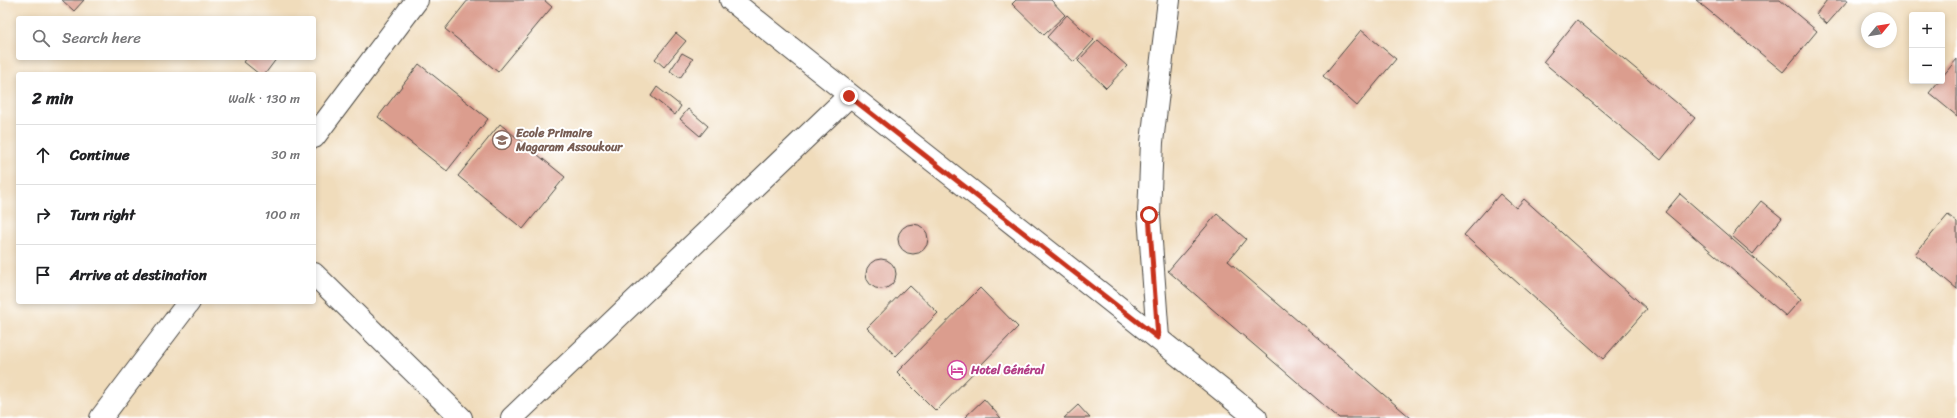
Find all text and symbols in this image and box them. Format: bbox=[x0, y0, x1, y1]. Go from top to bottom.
north arrow bbox=[1861, 12, 1897, 48]
map controls bbox=[1909, 12, 1945, 84]
button: + bbox=[1909, 12, 1945, 48]
search box bbox=[16, 16, 316, 60]
text: Search here bbox=[62, 25, 141, 51]
icon: search bbox=[30, 27, 52, 49]
button: − bbox=[1909, 48, 1945, 84]
text: 2 min bbox=[32, 83, 73, 113]
text: Walk · 130 m bbox=[228, 87, 300, 110]
route end bbox=[840, 87, 858, 105]
place label: Ecole Primaire Magaram Assoukour bbox=[515, 122, 623, 158]
school or university icon: Ecole Primaire Magaram Assoukour bbox=[491, 129, 513, 151]
text: Continue bbox=[70, 142, 130, 168]
text: 30 m bbox=[271, 143, 300, 166]
icon: ahead bbox=[32, 144, 54, 166]
text: Turn right bbox=[70, 202, 135, 228]
text: 100 m bbox=[265, 203, 300, 226]
icon: right bbox=[32, 204, 54, 226]
route start bbox=[1140, 206, 1158, 224]
text: Arrive at destination bbox=[70, 262, 207, 288]
icon: arrive bbox=[32, 264, 54, 286]
hotel icon: Hotel Général bbox=[946, 359, 968, 381]
place label: Hotel Général bbox=[970, 359, 1045, 381]

